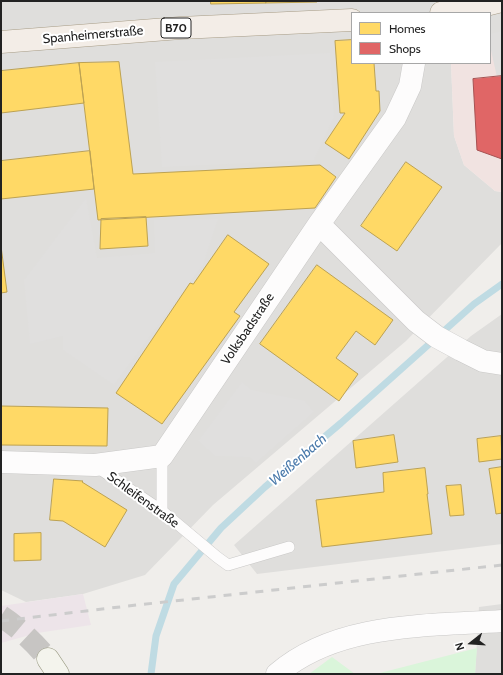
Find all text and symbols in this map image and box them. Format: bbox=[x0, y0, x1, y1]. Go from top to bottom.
legend bbox=[351, 12, 491, 64]
road number: B70 bbox=[161, 18, 191, 38]
text: Homes bbox=[389, 21, 426, 36]
street label: Spanheimerstraße bbox=[42, 23, 144, 47]
text: Shops bbox=[389, 41, 421, 56]
street label: Volksbadstraße bbox=[218, 290, 278, 368]
water label: Weißenbach bbox=[266, 431, 330, 489]
street label: Schleifenstraße bbox=[104, 469, 182, 531]
north arrow bbox=[451, 623, 491, 663]
text: N bbox=[452, 641, 467, 652]

